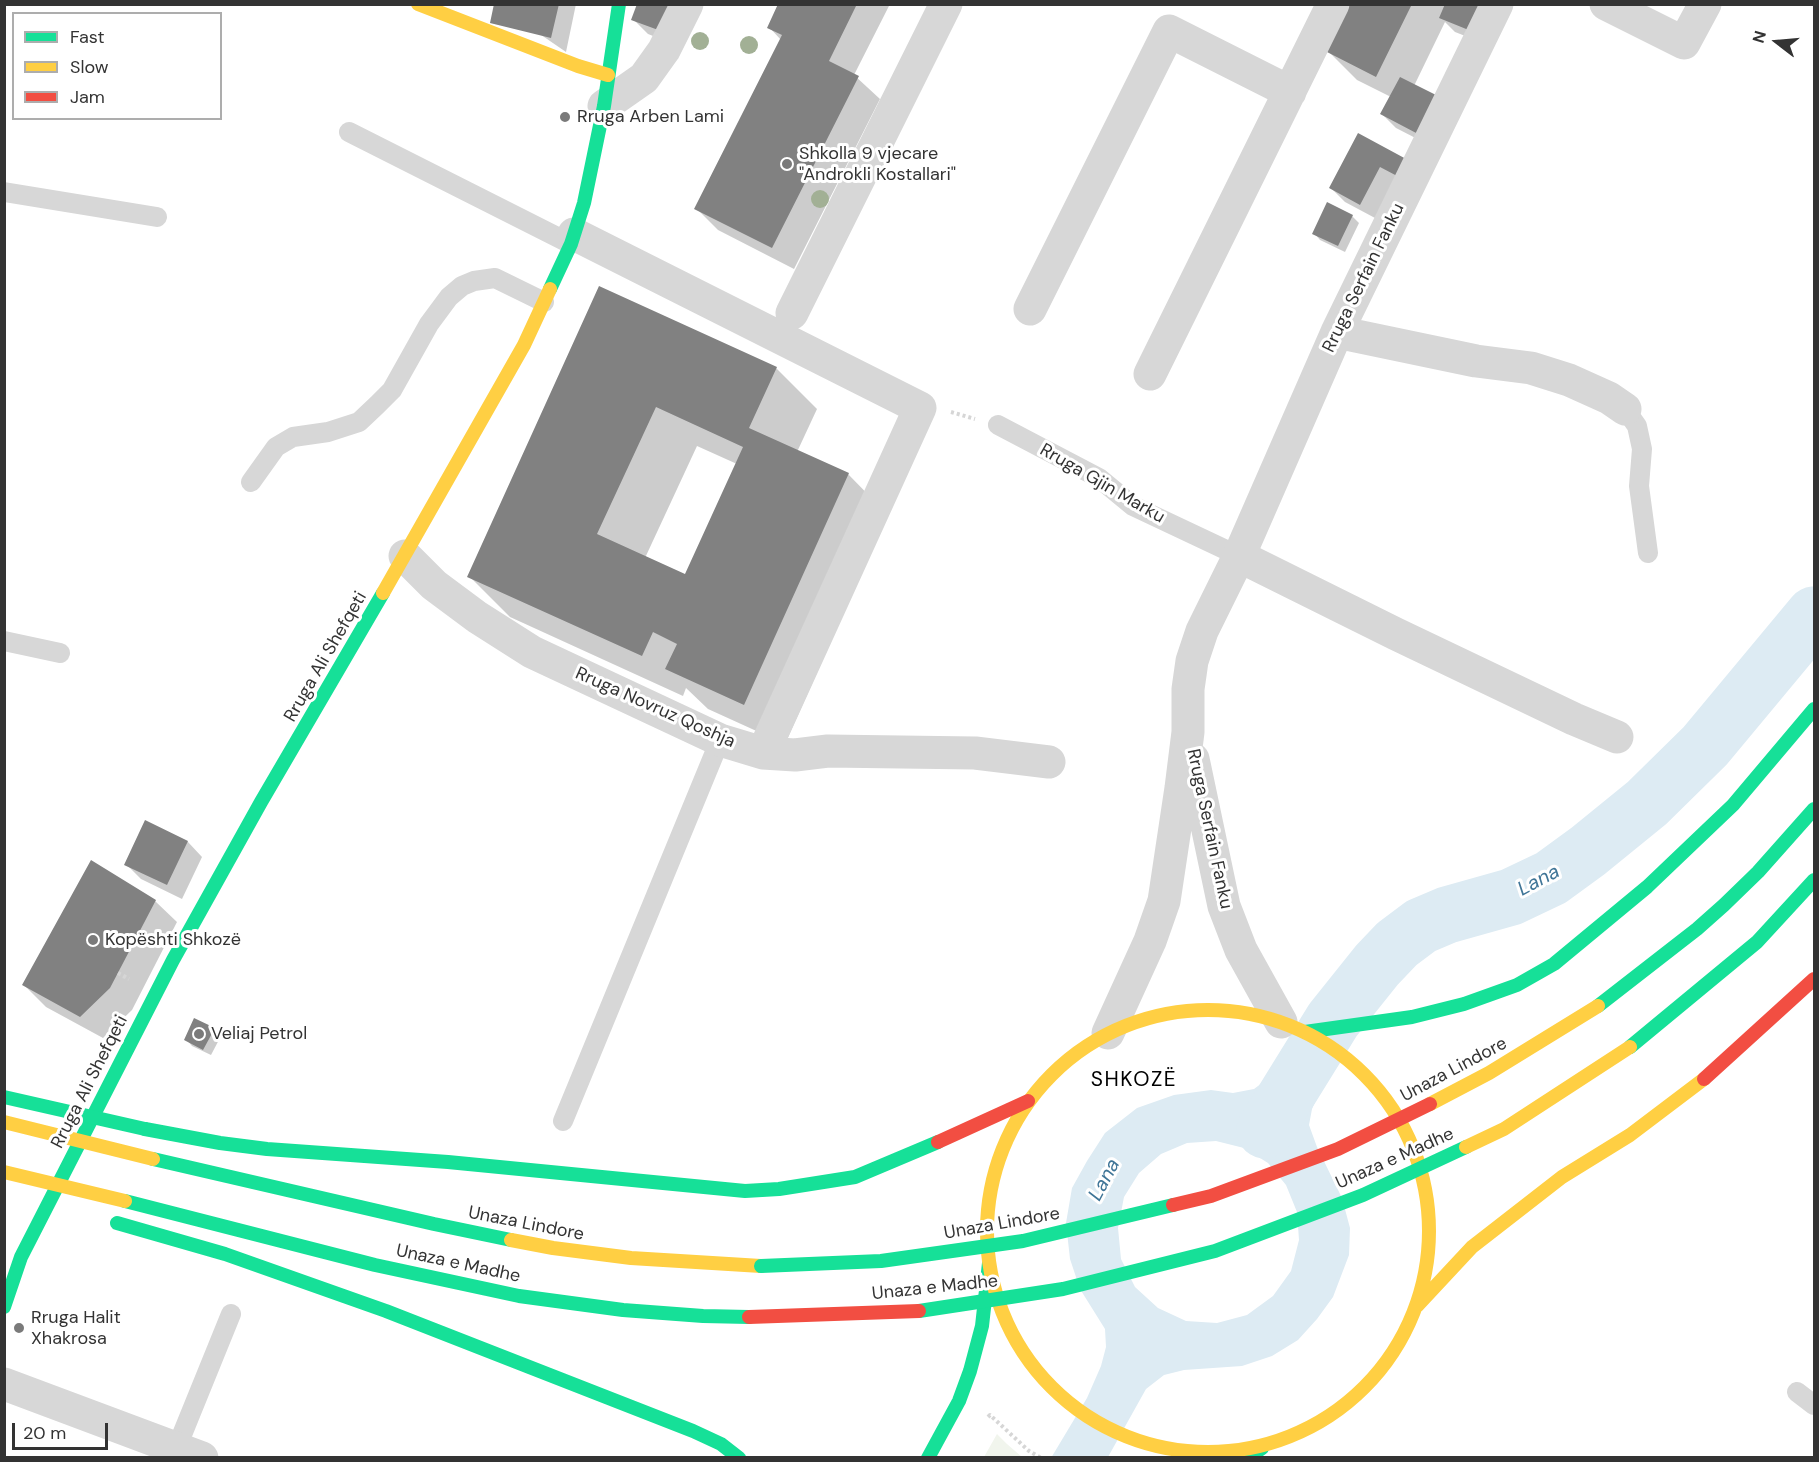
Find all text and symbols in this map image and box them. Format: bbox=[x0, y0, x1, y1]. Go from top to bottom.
legend bbox=[12, 12, 222, 120]
north arrow bbox=[1747, 12, 1807, 72]
text: Fast bbox=[70, 25, 105, 49]
text: N bbox=[1748, 28, 1771, 45]
text: Slow bbox=[70, 55, 109, 79]
text: Jam bbox=[70, 85, 105, 109]
place label: Rruga Arben Lami bbox=[577, 106, 724, 128]
marker: Rruga Arben Lami bbox=[558, 110, 572, 124]
place label: Shkolla 9 vjecare "Androkli Kostallari" bbox=[799, 143, 956, 186]
marker: Shkolla 9 vjecare "Androkli Kostallari" bbox=[780, 157, 794, 171]
street label: Rruga Serfain Fanku bbox=[1319, 200, 1409, 356]
street label: Rruga Gjin Marku bbox=[1036, 439, 1168, 529]
street label: Rruga Ali Shefqeti bbox=[280, 588, 372, 726]
street label: Rruga Novruz Qoshja bbox=[572, 663, 738, 753]
street label: Rruga Serfain Fanku bbox=[1181, 747, 1237, 911]
water label: Lana bbox=[1514, 860, 1564, 902]
place label: Kopështi Shkozë bbox=[105, 929, 241, 951]
marker: Kopështi Shkozë bbox=[86, 933, 100, 947]
street label: Rruga Ali Shefqeti bbox=[47, 1012, 133, 1152]
place label: Veliaj Petrol bbox=[211, 1023, 307, 1045]
marker: Veliaj Petrol bbox=[192, 1027, 206, 1041]
street label: Unaza Lindore bbox=[1397, 1033, 1511, 1107]
district label: SHKOZË bbox=[1091, 1067, 1177, 1093]
street label: Unaza e Madhe bbox=[1333, 1123, 1457, 1195]
water label: Lana bbox=[1084, 1155, 1126, 1205]
street label: Unaza Lindore bbox=[466, 1202, 586, 1246]
street label: Unaza Lindore bbox=[942, 1203, 1062, 1245]
street label: Unaza e Madhe bbox=[394, 1240, 522, 1288]
street label: Unaza e Madhe bbox=[871, 1271, 999, 1305]
place label: Rruga Halit Xhakrosa bbox=[31, 1307, 121, 1350]
marker: Rruga Halit Xhakrosa bbox=[12, 1321, 26, 1335]
scale bar bbox=[15, 1411, 111, 1449]
text: 20 m bbox=[23, 1421, 66, 1445]

